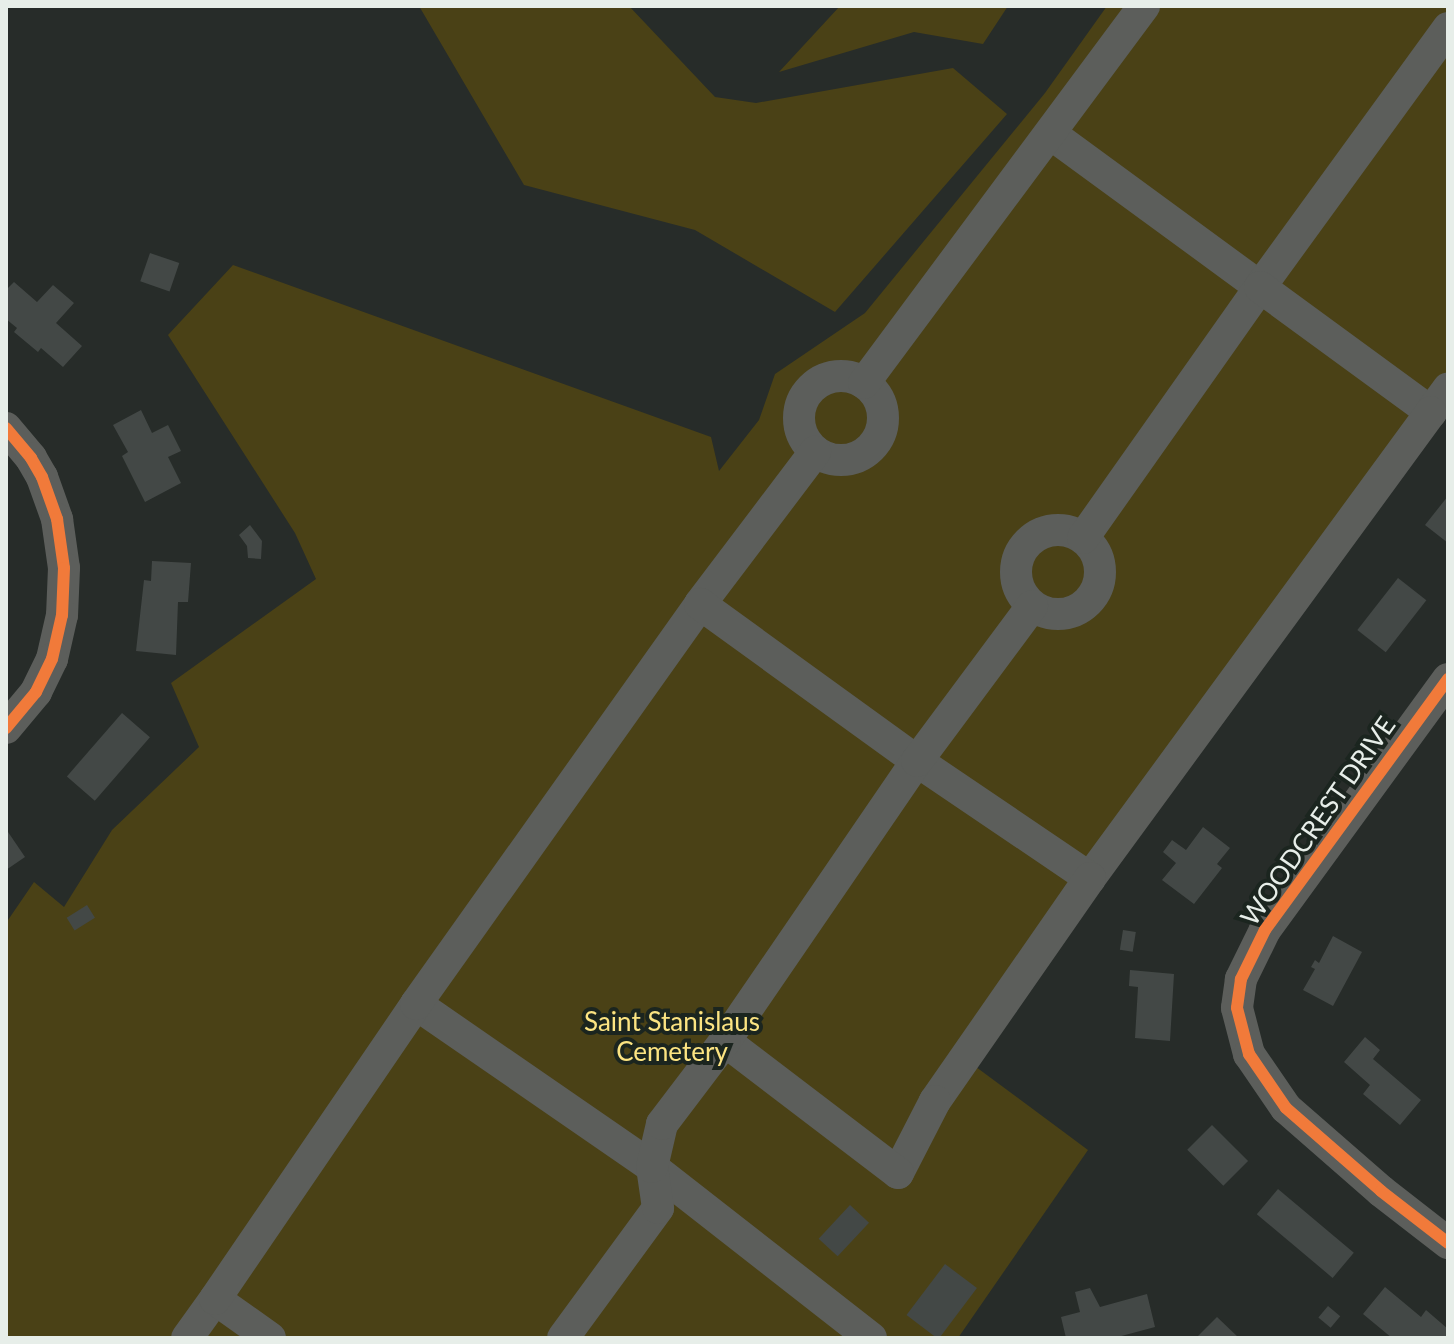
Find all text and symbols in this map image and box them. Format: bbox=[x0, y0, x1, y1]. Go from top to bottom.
street label: WOODCREST DRIVE bbox=[1234, 710, 1402, 932]
park label: Saint Stanislaus Cemetery bbox=[584, 1006, 760, 1068]

